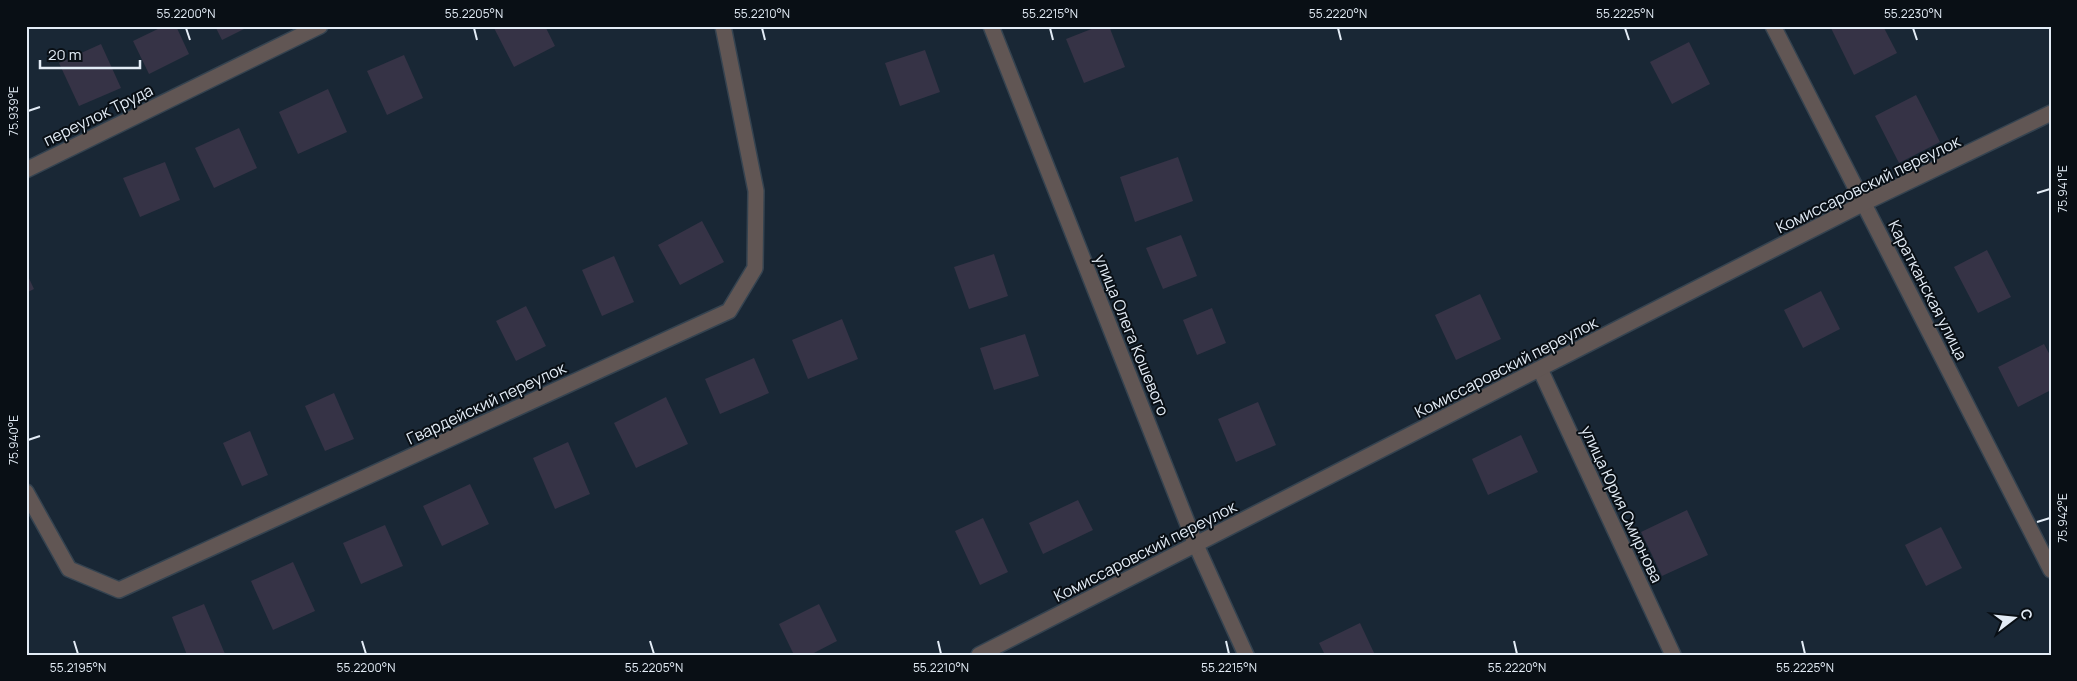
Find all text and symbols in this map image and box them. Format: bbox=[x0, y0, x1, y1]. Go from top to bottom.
text: 55.2200°N bbox=[157, 5, 215, 22]
text: 55.2205°N bbox=[445, 5, 503, 22]
text: 55.2210°N bbox=[734, 5, 790, 22]
text: 55.2215°N bbox=[1022, 5, 1078, 22]
text: 55.2220°N bbox=[1309, 5, 1367, 22]
text: 55.2225°N bbox=[1596, 5, 1654, 22]
text: 55.2230°N bbox=[1884, 5, 1942, 22]
scale bar bbox=[40, 38, 140, 70]
text: 20 m bbox=[48, 44, 81, 65]
street label: переулок Труда bbox=[39, 79, 157, 151]
text: 75.939°E bbox=[5, 86, 22, 136]
street label: Комиссаровский переулок bbox=[1772, 129, 1965, 238]
text: 75.941°E bbox=[2054, 165, 2071, 213]
street label: Каратканская улица bbox=[1883, 216, 1973, 364]
street label: улица Олега Кошевого bbox=[1090, 251, 1174, 419]
street label: Комиссаровский переулок bbox=[1411, 311, 1602, 423]
street label: Гвардейский переулок bbox=[403, 356, 570, 450]
text: 75.940°E bbox=[5, 415, 22, 465]
street label: улица Юрия Смирнова bbox=[1576, 422, 1668, 586]
text: 75.942°E bbox=[2054, 493, 2071, 543]
street label: Комиссаровский переулок bbox=[1050, 495, 1241, 607]
north arrow bbox=[1990, 594, 2040, 644]
text: С bbox=[2016, 607, 2038, 622]
text: 55.2195°N bbox=[50, 659, 106, 676]
text: 55.2200°N bbox=[337, 659, 395, 676]
text: 55.2205°N bbox=[625, 659, 683, 676]
text: 55.2210°N bbox=[913, 659, 969, 676]
text: 55.2215°N bbox=[1201, 659, 1257, 676]
text: 55.2220°N bbox=[1488, 659, 1546, 676]
text: 55.2225°N bbox=[1776, 659, 1834, 676]

